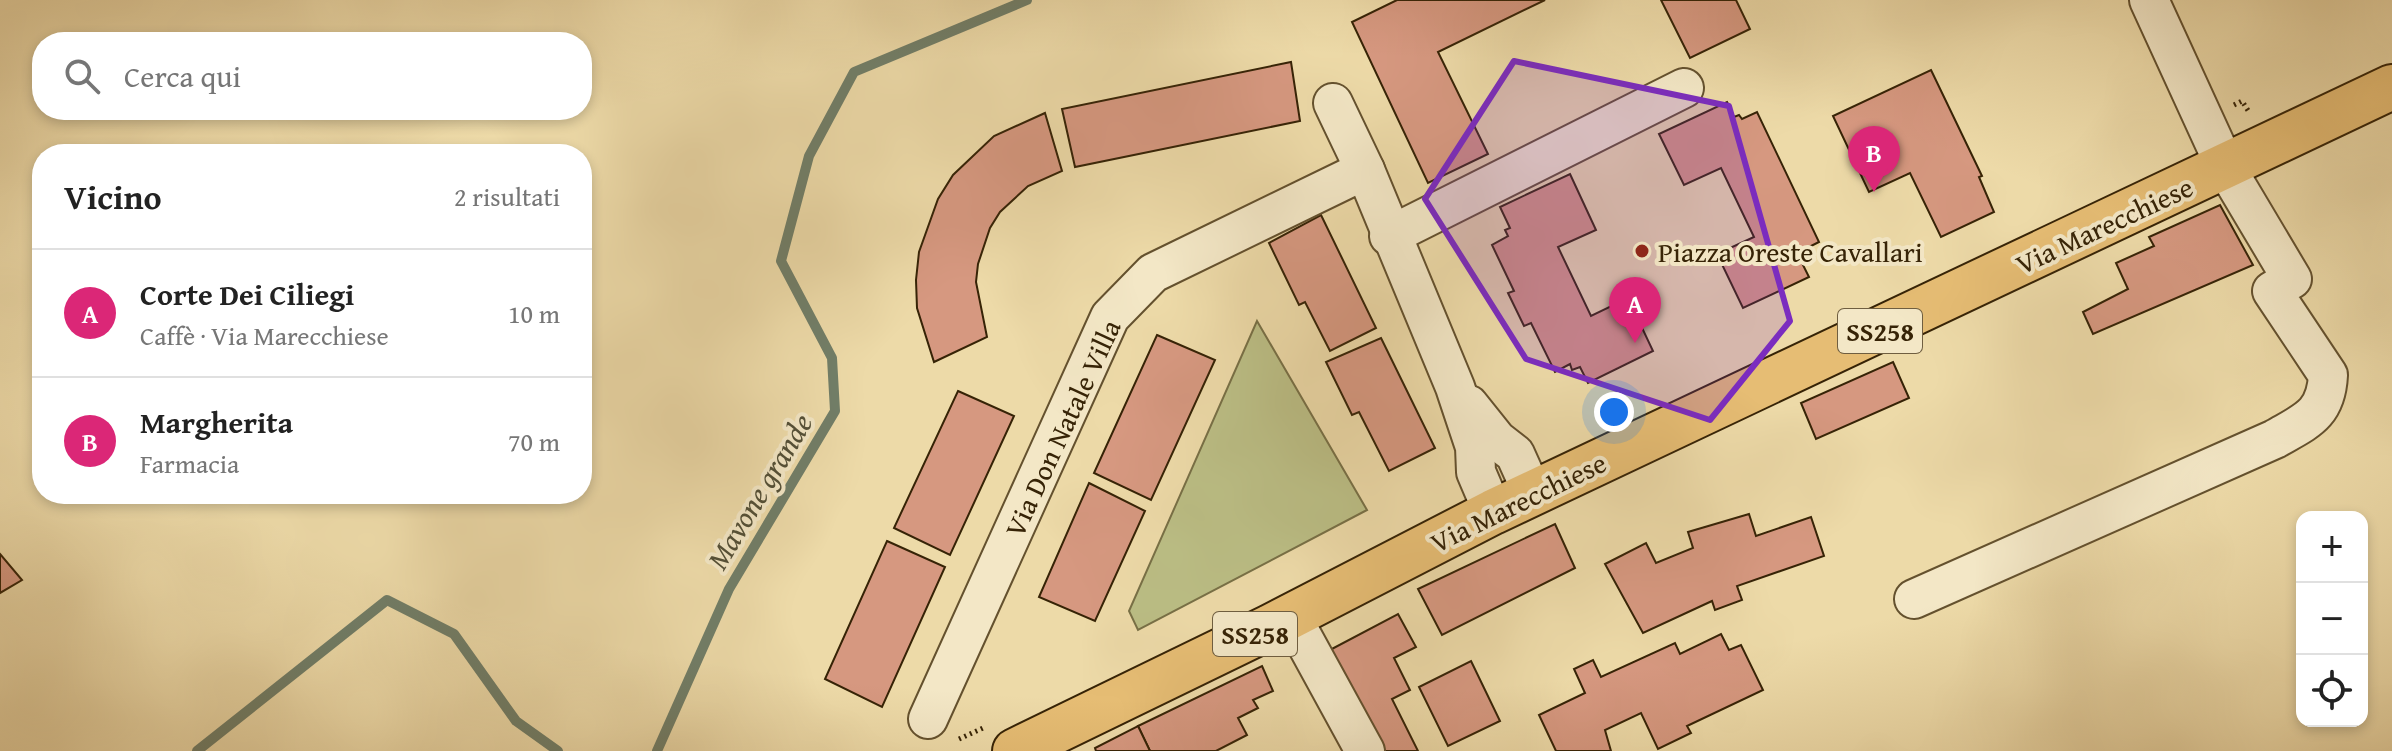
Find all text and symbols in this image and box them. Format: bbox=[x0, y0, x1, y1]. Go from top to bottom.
search box bbox=[32, 32, 592, 120]
icon: search bbox=[60, 54, 104, 98]
text: Cerca qui bbox=[124, 54, 241, 98]
pin: B bbox=[1848, 126, 1900, 192]
street label: Via Marecchiese bbox=[2009, 166, 2199, 284]
text: Vicino bbox=[64, 172, 162, 221]
text: 2 risultati bbox=[454, 177, 560, 216]
place label: Piazza Oreste Cavallari bbox=[1658, 231, 1923, 272]
marker: Piazza Oreste Cavallari bbox=[1633, 242, 1651, 260]
text: Corte Dei Ciliegi bbox=[140, 272, 354, 316]
pin: A bbox=[1609, 277, 1661, 343]
text: A bbox=[82, 294, 98, 333]
text: 10 m bbox=[508, 294, 560, 333]
road number: SS258 bbox=[1838, 309, 1922, 353]
street label: Via Don Natale Villa bbox=[994, 312, 1131, 544]
text: Caffè · Via Marecchiese bbox=[140, 316, 389, 355]
your location bbox=[1594, 392, 1634, 432]
text: Margherita bbox=[140, 400, 293, 444]
water label: Mavone grande bbox=[695, 405, 823, 577]
text: B bbox=[82, 422, 98, 461]
text: 70 m bbox=[508, 422, 560, 461]
street label: Via Marecchiese bbox=[1423, 442, 1613, 562]
text: Farmacia bbox=[140, 444, 239, 483]
map controls bbox=[2296, 511, 2368, 727]
button: + bbox=[2296, 511, 2368, 583]
button: − bbox=[2296, 583, 2368, 655]
road number: SS258 bbox=[1213, 612, 1297, 656]
button: locate bbox=[2296, 655, 2368, 727]

